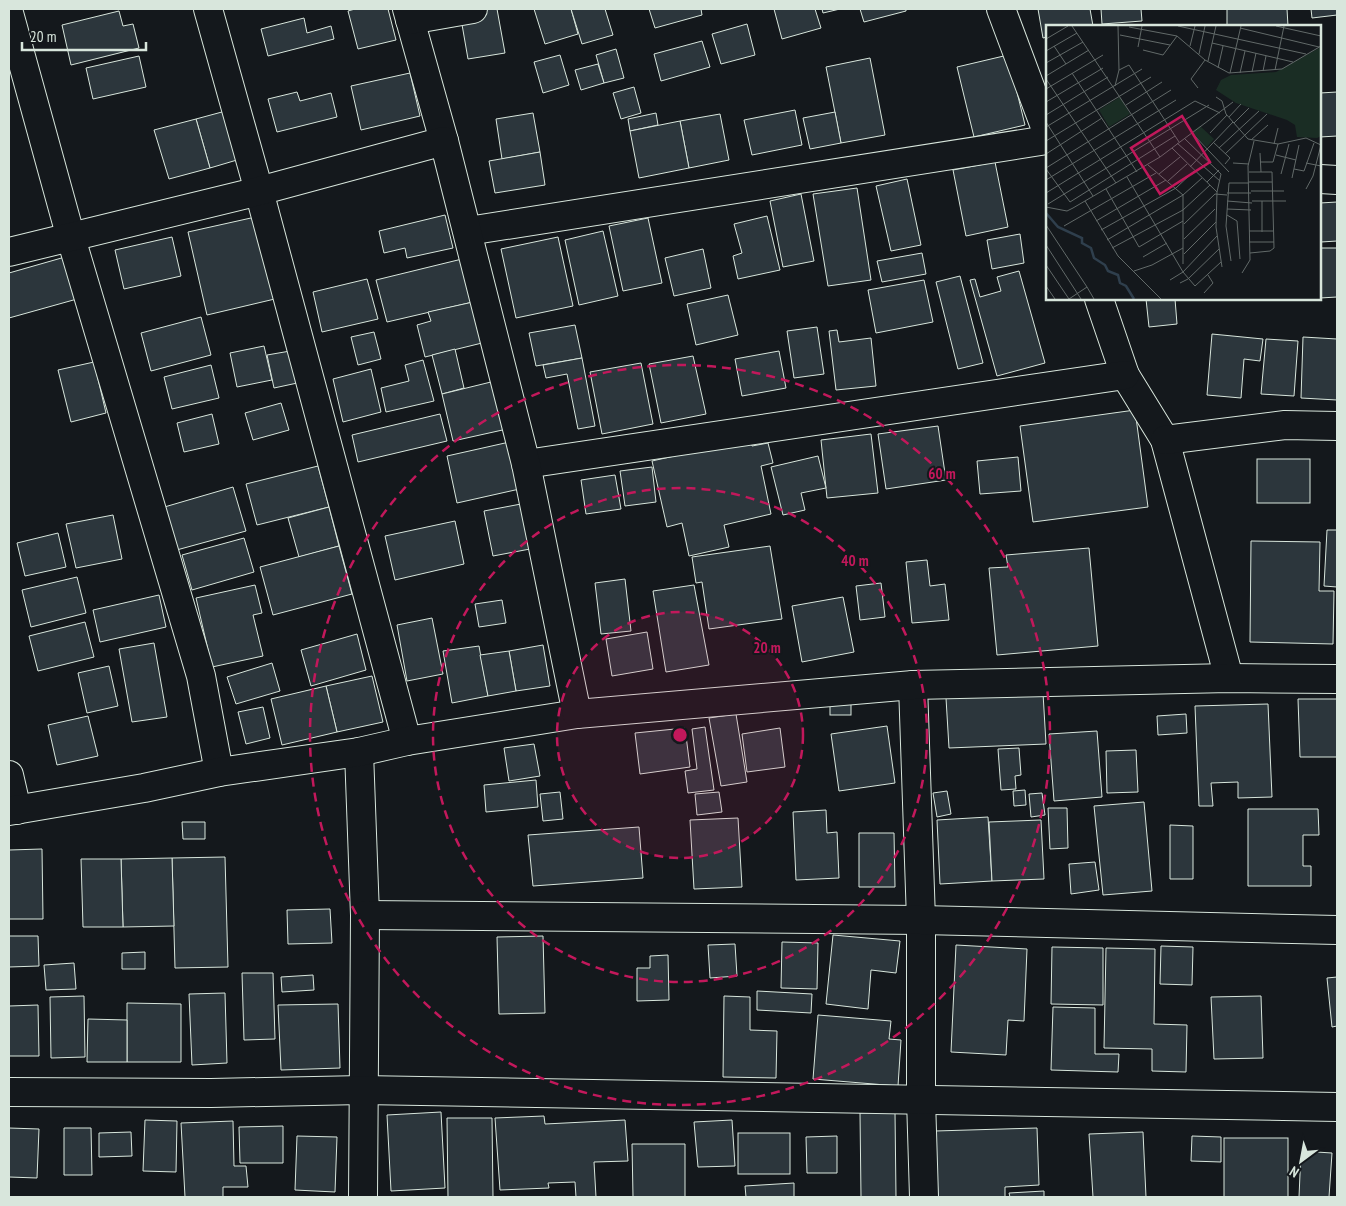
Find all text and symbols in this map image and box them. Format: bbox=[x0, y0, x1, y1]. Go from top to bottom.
scale bar bbox=[22, 20, 146, 52]
inset map bbox=[1046, 25, 1321, 300]
text: 20 m bbox=[30, 27, 56, 46]
text: 60 m bbox=[928, 464, 956, 483]
text: 40 m bbox=[841, 551, 869, 570]
text: 20 m bbox=[753, 638, 781, 657]
centre of rings bbox=[671, 726, 689, 744]
north arrow bbox=[1276, 1136, 1326, 1186]
text: N bbox=[1286, 1162, 1302, 1182]

